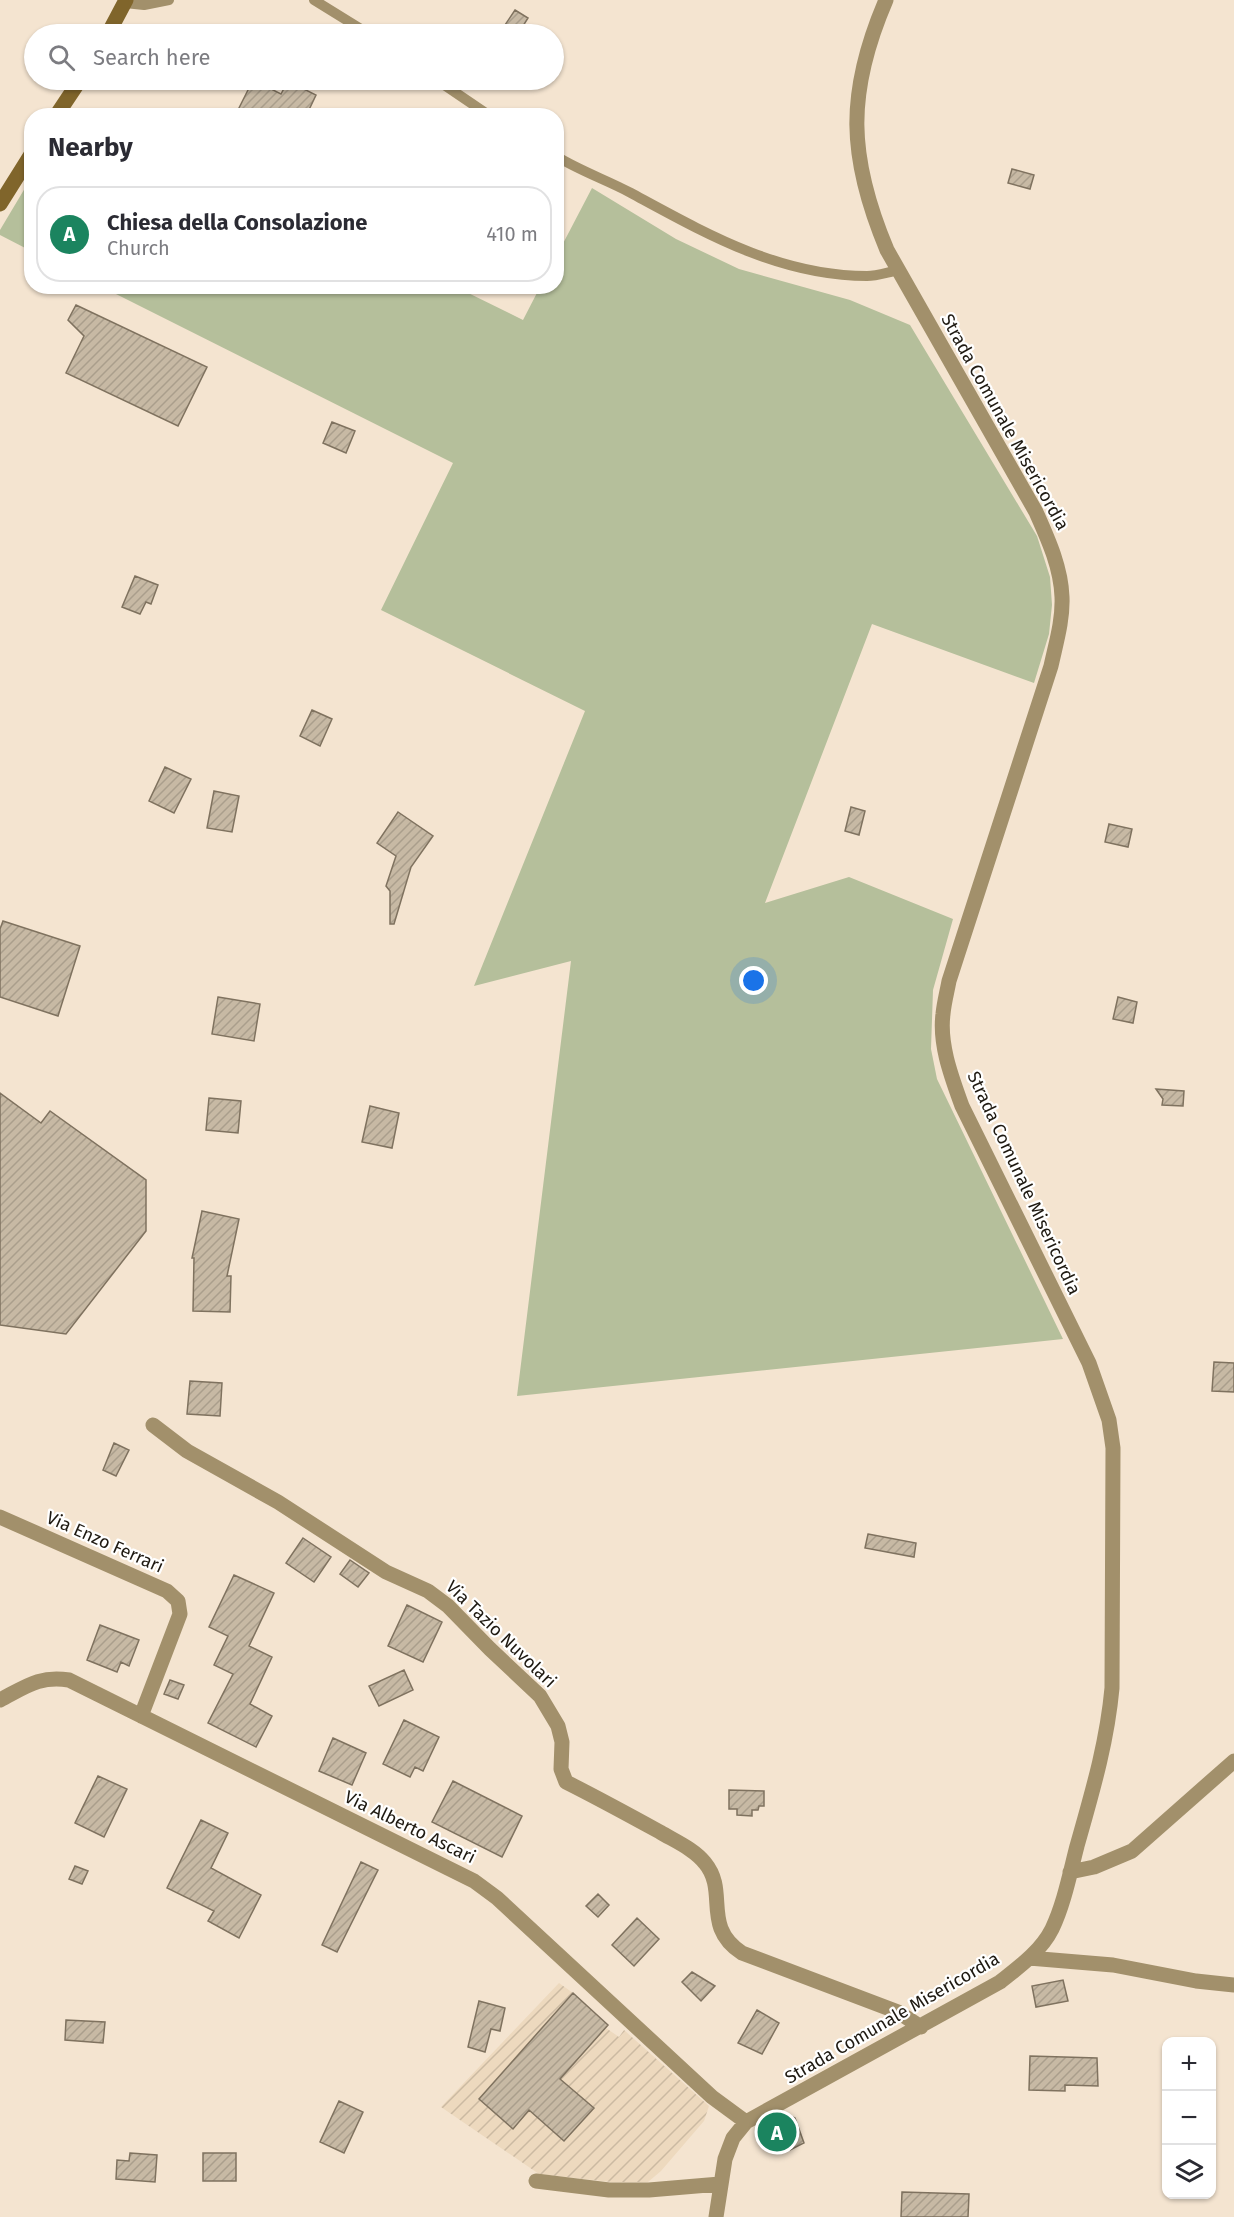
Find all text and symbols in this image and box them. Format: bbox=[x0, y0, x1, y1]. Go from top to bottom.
search box bbox=[24, 24, 564, 90]
icon: search bbox=[45, 41, 78, 74]
text: Search here bbox=[93, 44, 211, 71]
text: Nearby bbox=[48, 132, 133, 163]
text: Chiesa della Consolazione bbox=[107, 209, 367, 236]
text: A bbox=[64, 222, 75, 246]
text: 410 m bbox=[486, 222, 538, 246]
text: Church bbox=[107, 236, 170, 260]
street label: Strada Comunale Misericordia bbox=[936, 310, 1074, 534]
your location bbox=[739, 966, 768, 995]
street label: Strada Comunale Misericordia bbox=[962, 1068, 1086, 1298]
street label: Via Enzo Ferrari bbox=[43, 1506, 167, 1578]
street label: Via Tazio Nuvolari bbox=[441, 1576, 561, 1692]
street label: Via Alberto Ascari bbox=[341, 1786, 479, 1868]
street label: Strada Comunale Misericordia bbox=[781, 1947, 1003, 2089]
map controls bbox=[1162, 2037, 1216, 2199]
button: + bbox=[1162, 2037, 1216, 2091]
button: − bbox=[1162, 2091, 1216, 2145]
pin: A bbox=[758, 2110, 796, 2154]
button: layers bbox=[1162, 2145, 1216, 2199]

